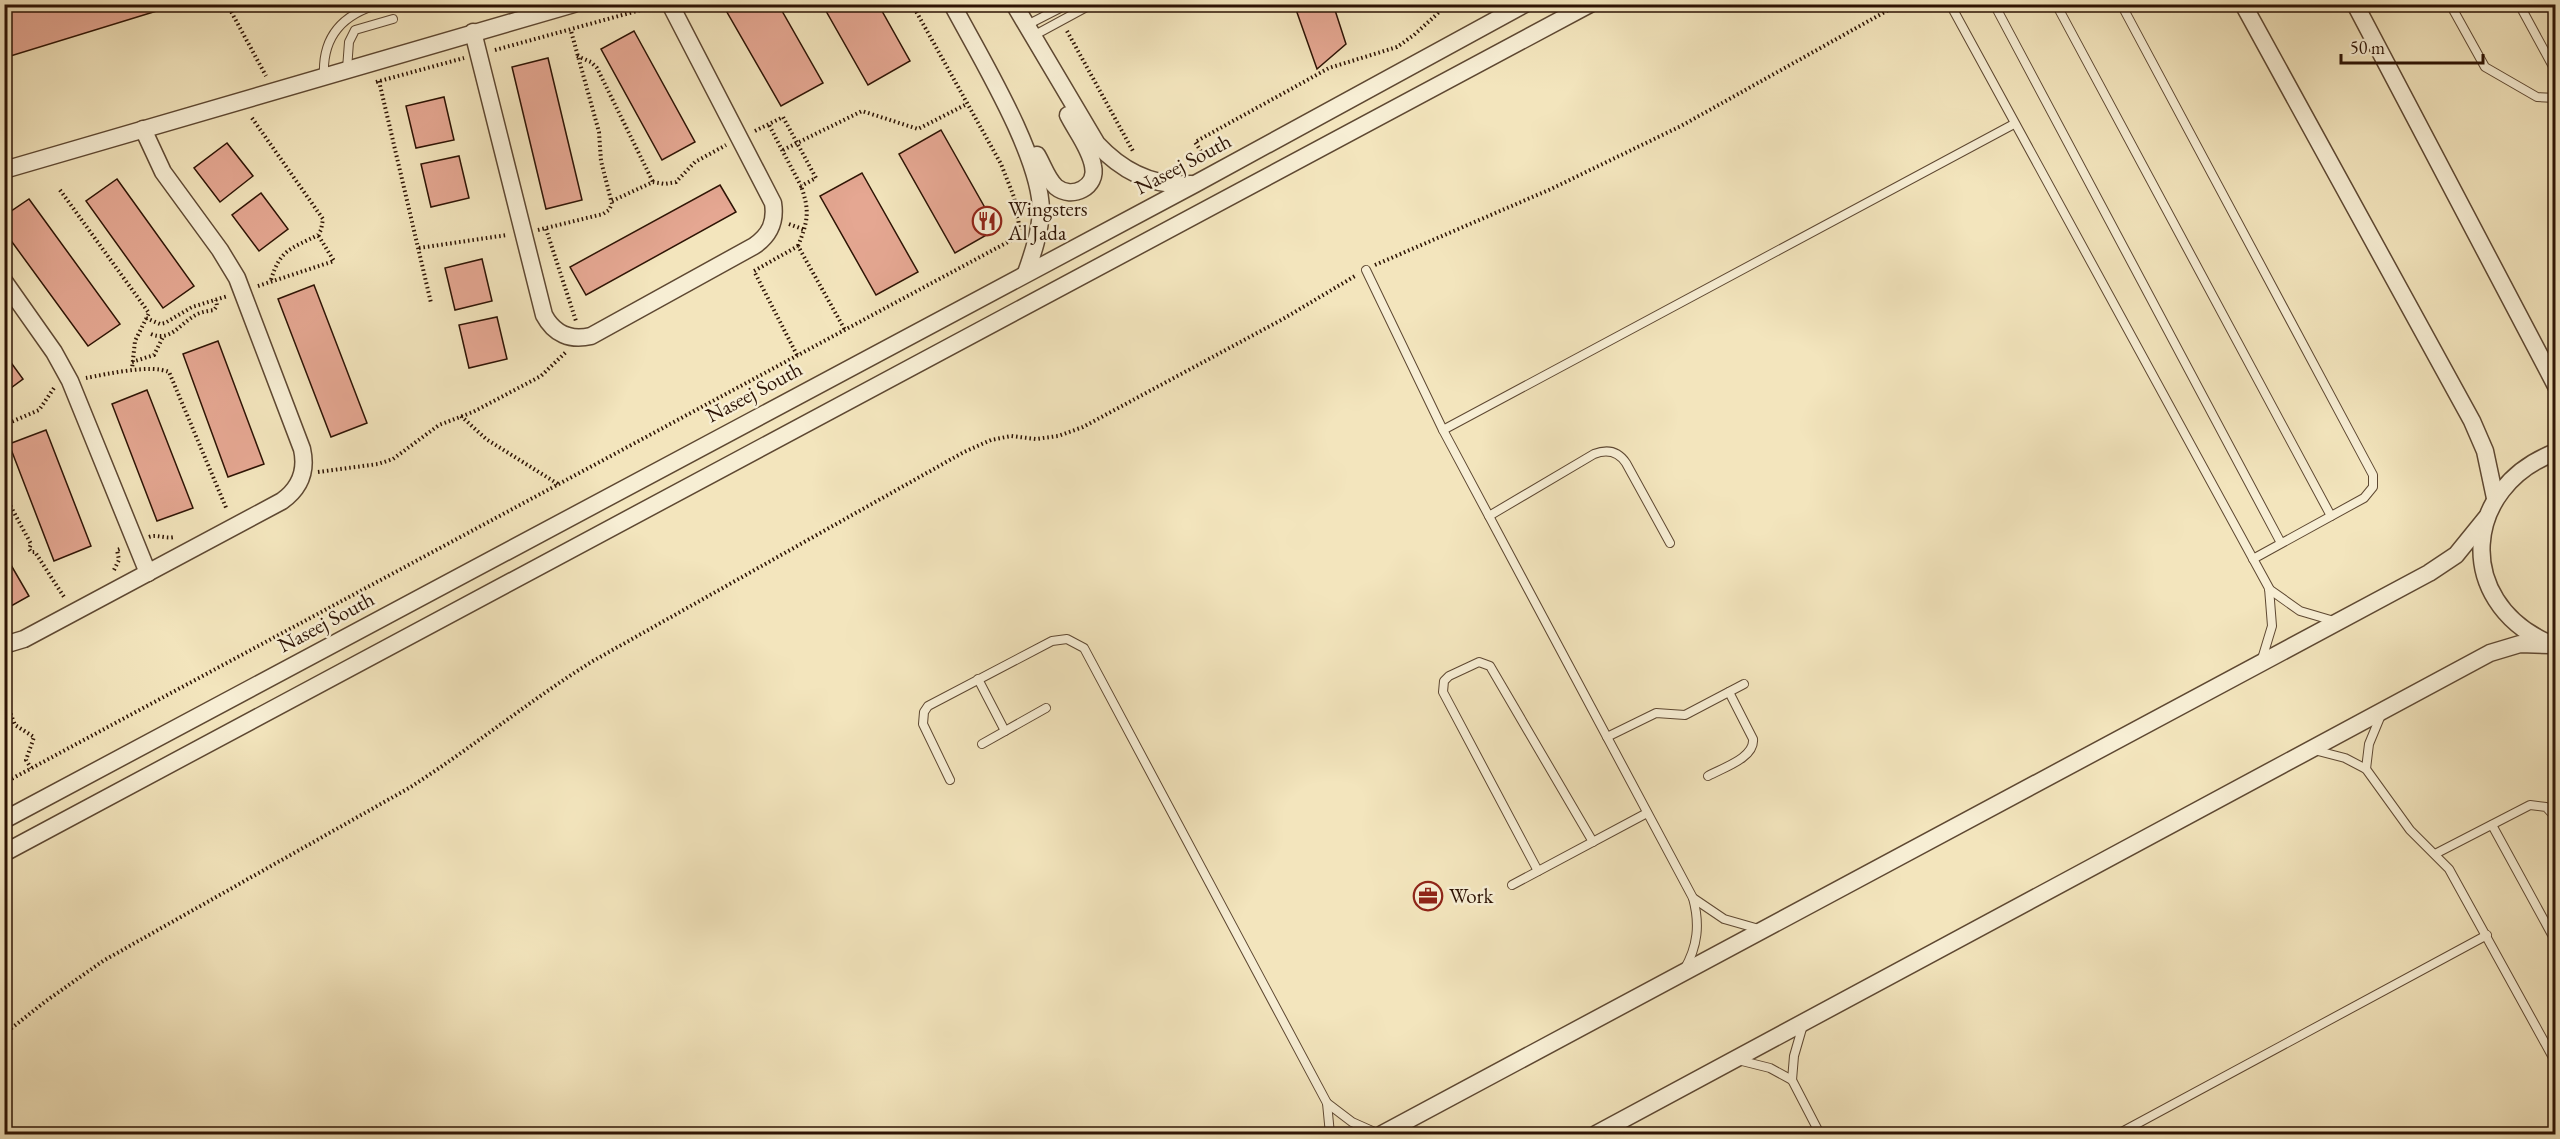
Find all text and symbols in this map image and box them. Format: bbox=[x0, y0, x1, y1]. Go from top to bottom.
scale bar bbox=[2341, 27, 2484, 65]
text: 50 m bbox=[2350, 36, 2385, 59]
street label: Naseej South bbox=[1130, 127, 1236, 200]
place label: Wingsters Al Jada bbox=[1007, 195, 1088, 246]
restaurant icon: Wingsters Al Jada bbox=[971, 205, 1003, 237]
street label: Naseej South bbox=[701, 355, 807, 428]
street label: Naseej South bbox=[273, 585, 379, 658]
office icon: Work bbox=[1412, 880, 1444, 912]
place label: Work bbox=[1449, 882, 1495, 909]

